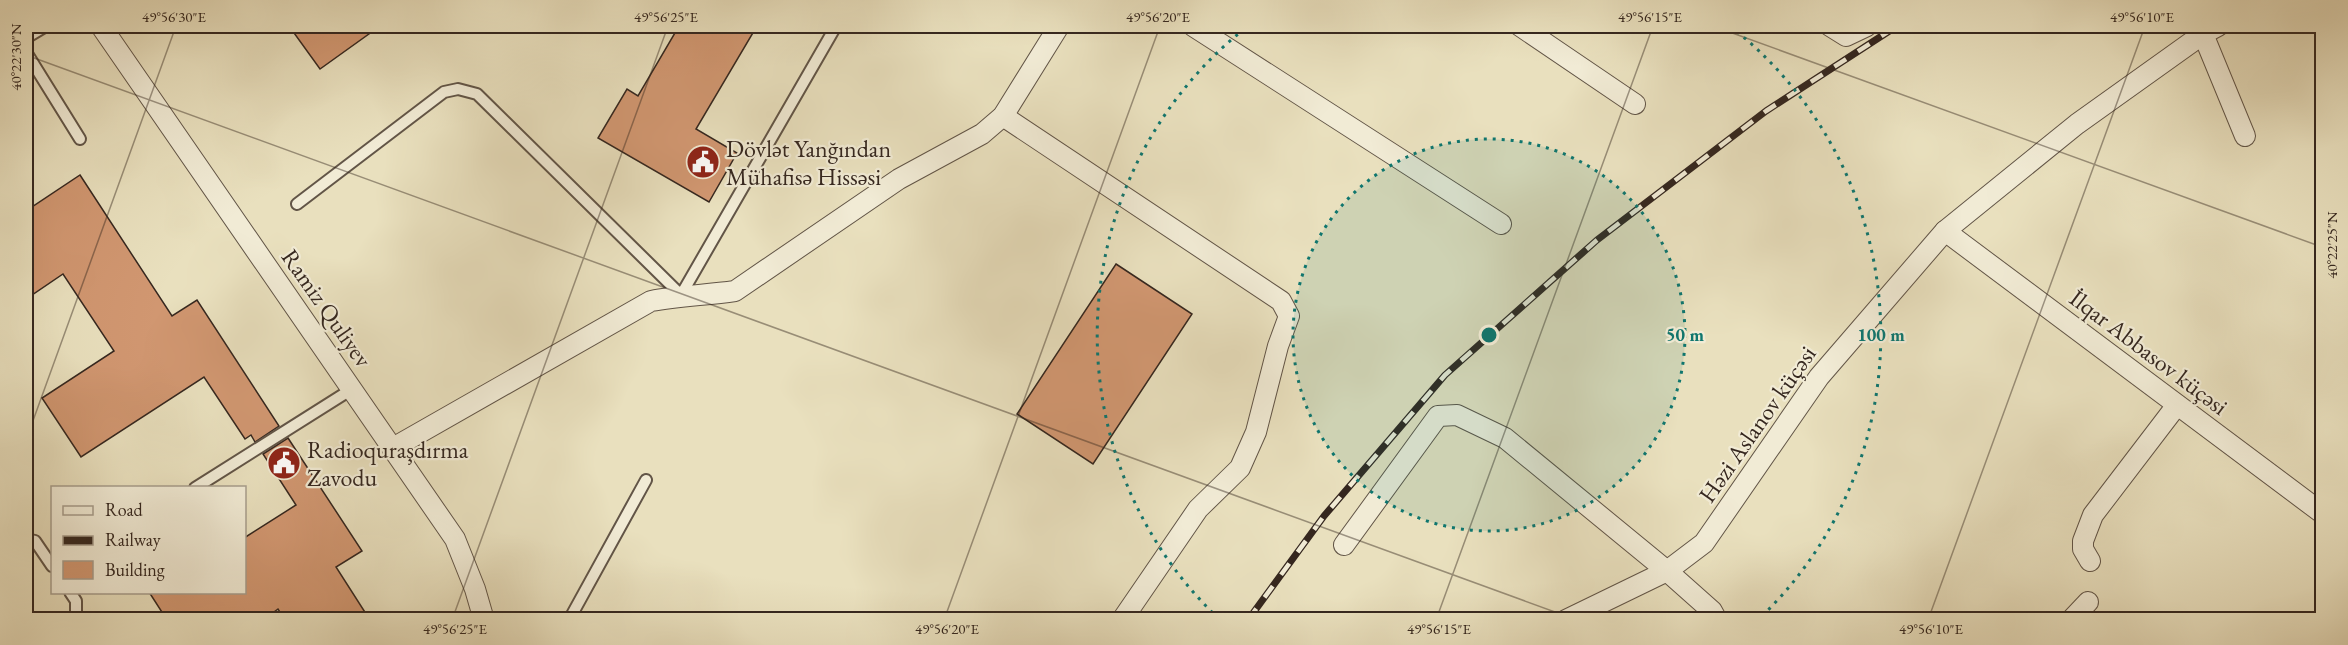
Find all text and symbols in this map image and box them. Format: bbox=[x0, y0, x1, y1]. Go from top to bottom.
text: 49°56'30"E bbox=[142, 7, 207, 26]
text: 49°56'25"E bbox=[634, 7, 699, 26]
text: 49°56'20"E bbox=[1126, 7, 1191, 26]
text: 49°56'15"E bbox=[1618, 7, 1683, 26]
text: 49°56'10"E bbox=[2110, 7, 2175, 26]
text: 40°22'30"N bbox=[6, 23, 25, 91]
place label: Dövlət Yanğından Mühafisə Hissəsi bbox=[726, 133, 891, 192]
public building icon: Dövlət Yanğından Mühafisə Hissəsi bbox=[685, 144, 721, 180]
text: 40°22'25"N bbox=[2322, 211, 2341, 279]
street label: Ramiz Quliyev bbox=[275, 243, 379, 374]
street label: İlqar Abbasov küçəsi bbox=[2064, 282, 2235, 422]
text: 50 m bbox=[1666, 323, 1704, 346]
text: 100 m bbox=[1857, 323, 1905, 346]
centre of rings bbox=[1479, 325, 1499, 345]
street label: Həzi Aslanov küçəsi bbox=[1691, 339, 1823, 509]
place label: Radioquraşdırma Zavodu bbox=[307, 434, 469, 493]
public building icon: Radioquraşdırma Zavodu bbox=[266, 445, 302, 481]
legend bbox=[51, 486, 246, 594]
text: Road bbox=[105, 498, 144, 521]
text: Railway bbox=[105, 528, 161, 551]
text: Building bbox=[105, 558, 165, 581]
text: 49°56'25"E bbox=[423, 619, 488, 638]
text: 49°56'20"E bbox=[915, 619, 980, 638]
text: 49°56'15"E bbox=[1407, 619, 1472, 638]
text: 49°56'10"E bbox=[1899, 619, 1964, 638]

